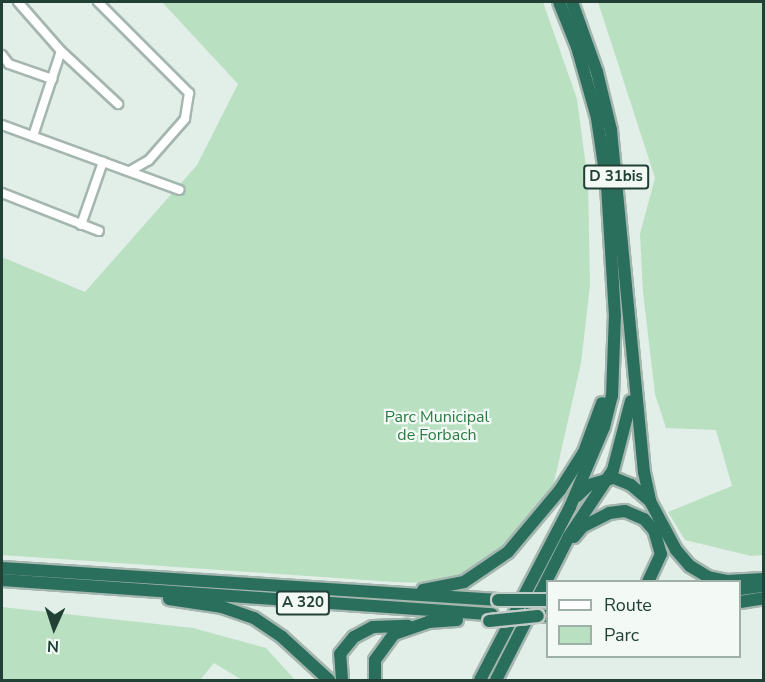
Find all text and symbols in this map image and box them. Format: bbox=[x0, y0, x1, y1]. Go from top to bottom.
road number: D 31bis bbox=[583, 165, 649, 189]
park label: Parc Municipal de Forbach bbox=[385, 407, 489, 445]
legend bbox=[546, 580, 741, 658]
road number: A 320 bbox=[274, 591, 332, 615]
text: Route bbox=[604, 593, 652, 617]
north arrow bbox=[24, 598, 84, 658]
text: Parc bbox=[604, 623, 639, 647]
text: N bbox=[47, 635, 60, 657]

